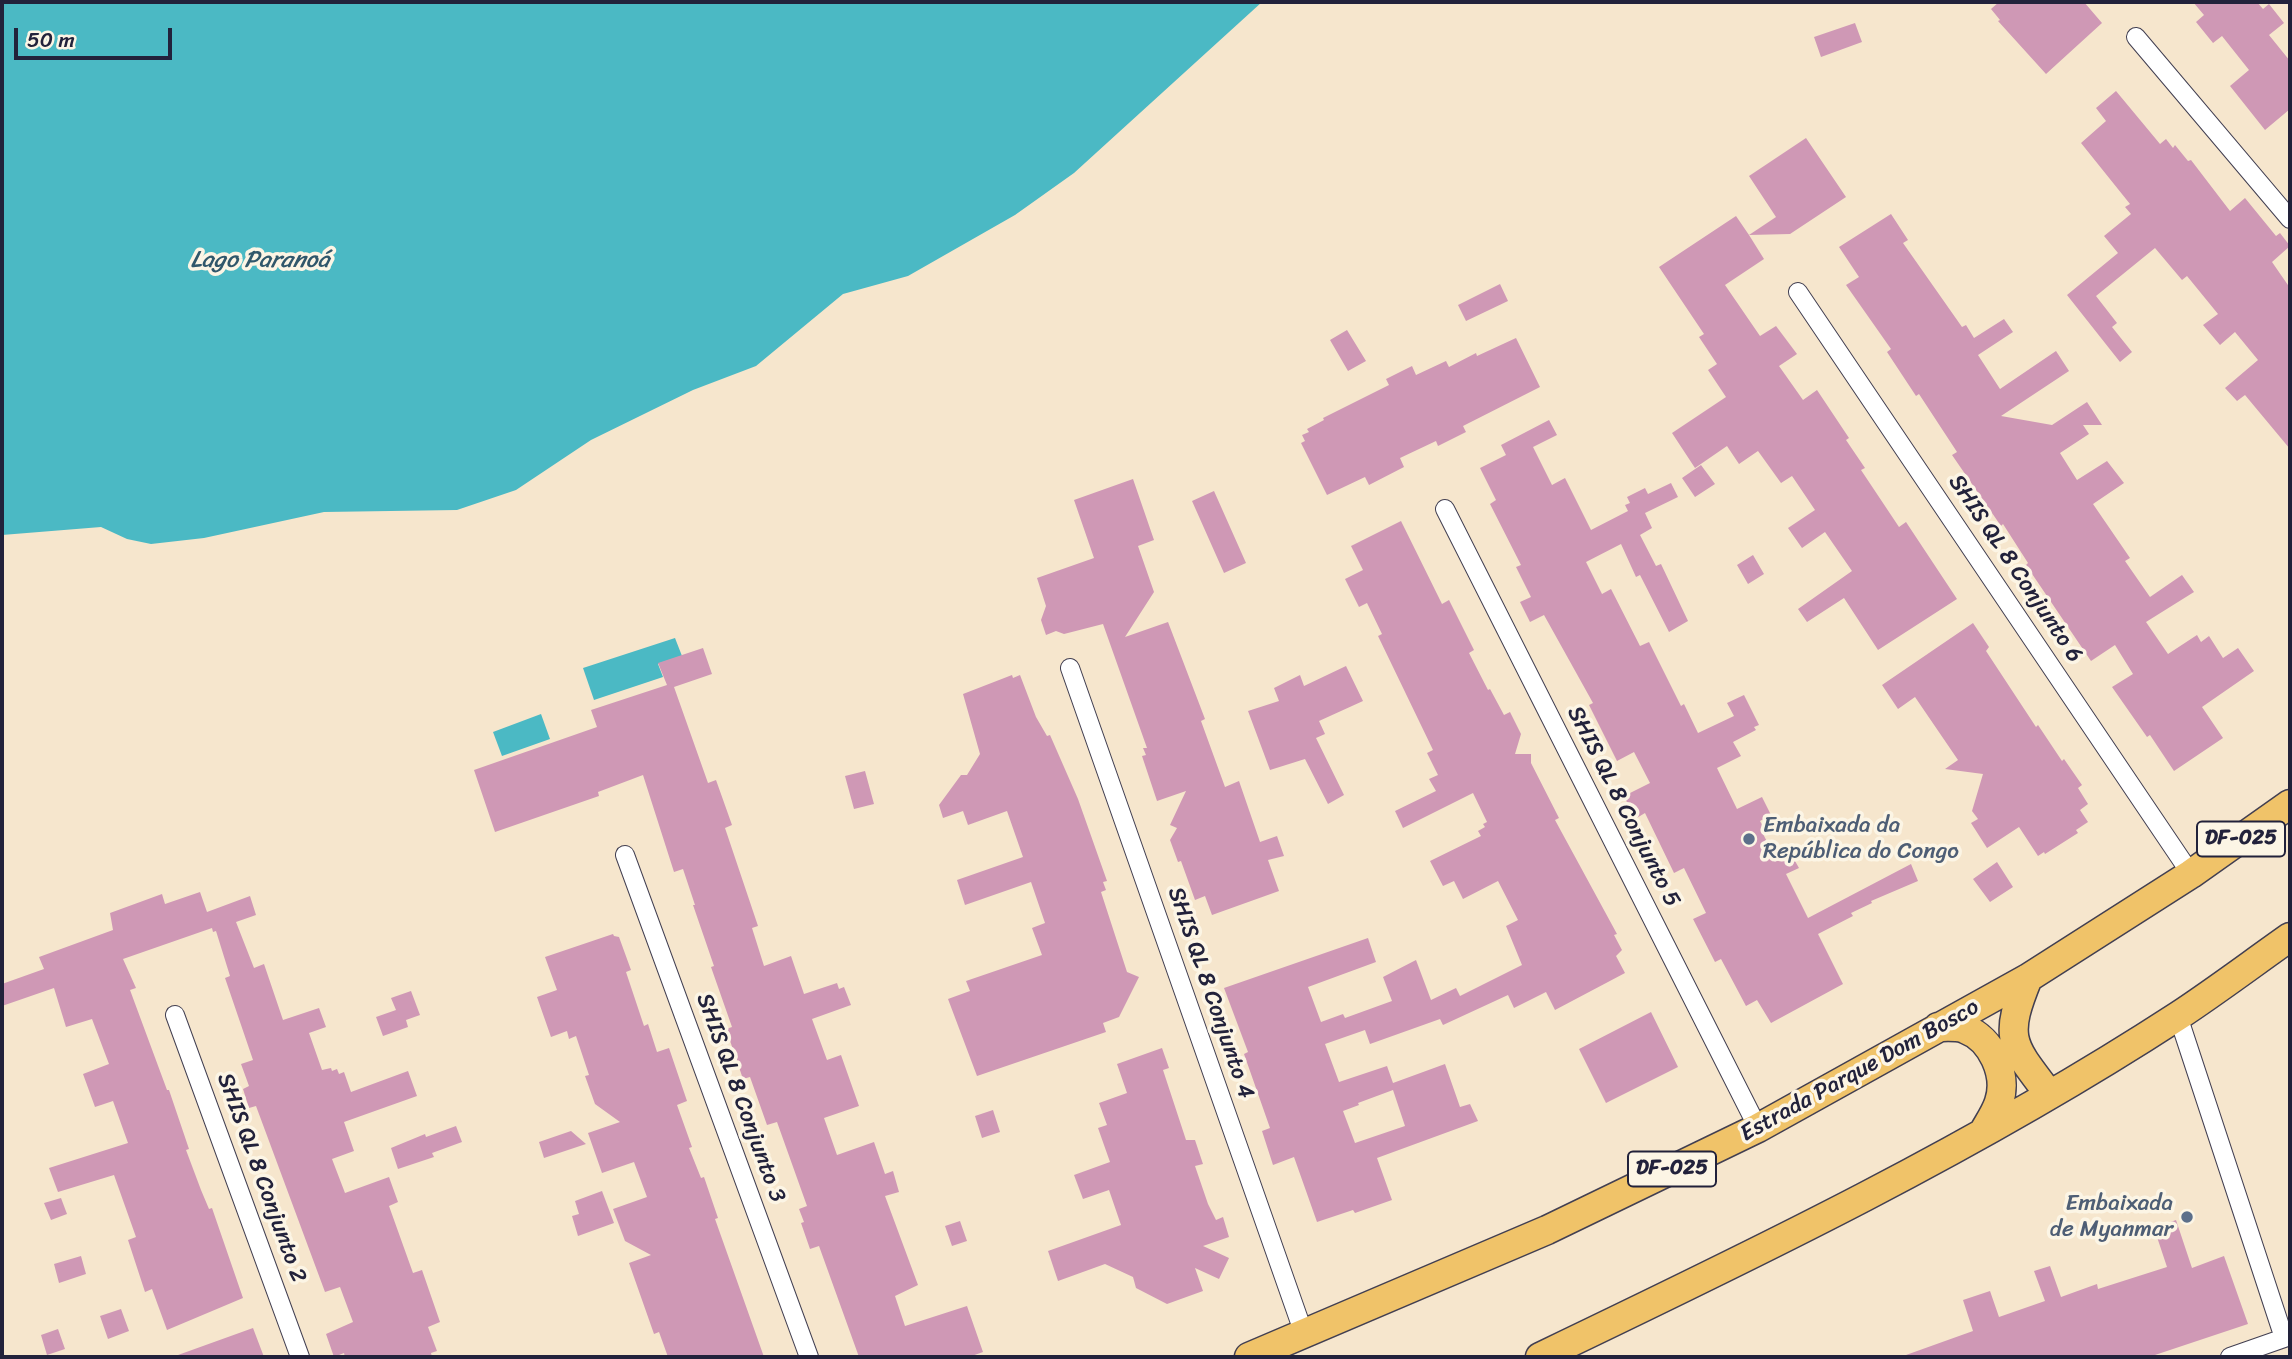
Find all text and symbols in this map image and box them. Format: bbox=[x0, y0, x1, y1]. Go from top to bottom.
scale bar bbox=[18, 14, 175, 58]
text: 50 m bbox=[27, 21, 75, 59]
water label: Lago Paranoá bbox=[190, 247, 330, 275]
street label: SHIS QL 8 Conjunto 6 bbox=[1942, 470, 2088, 668]
street label: SHIS QL 8 Conjunto 5 bbox=[1560, 702, 1686, 912]
place label: Embaixada da República do Congo bbox=[1763, 812, 1959, 866]
road number: DF-025 bbox=[2197, 822, 2285, 856]
marker: Embaixada da República do Congo bbox=[1741, 831, 1757, 847]
street label: SHIS QL 8 Conjunto 4 bbox=[1161, 884, 1259, 1102]
street label: SHIS QL 8 Conjunto 3 bbox=[689, 990, 791, 1206]
street label: Estrada Parque Dom Bosco bbox=[1736, 994, 1984, 1148]
street label: SHIS QL 8 Conjunto 2 bbox=[210, 1070, 312, 1286]
road number: DF-025 bbox=[1628, 1152, 1716, 1186]
place label: Embaixada de Myanmar bbox=[2050, 1190, 2173, 1244]
marker: Embaixada de Myanmar bbox=[2179, 1209, 2195, 1225]

